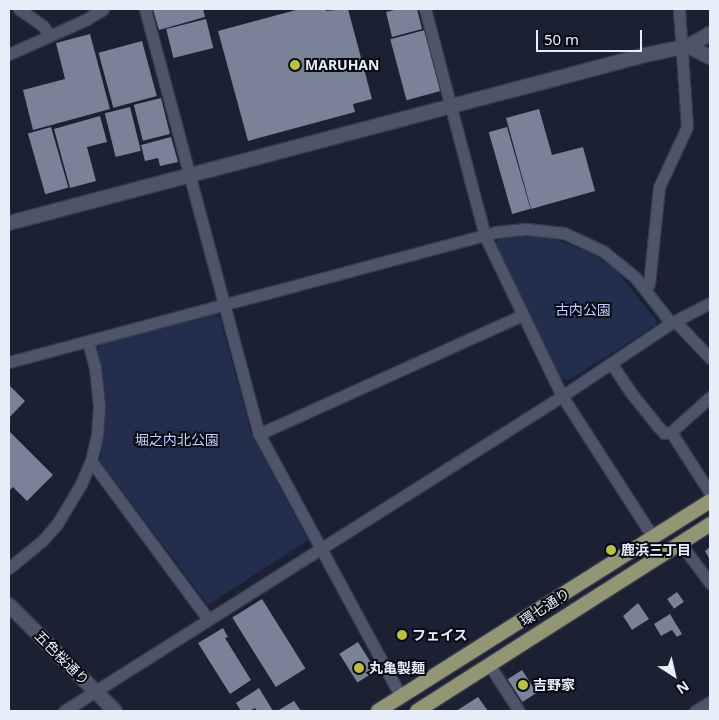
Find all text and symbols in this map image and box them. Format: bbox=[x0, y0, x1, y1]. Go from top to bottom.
scale bar bbox=[539, 20, 645, 52]
text: 50 m bbox=[544, 29, 579, 49]
place label: MARUHAN bbox=[305, 57, 379, 73]
marker: MARUHAN bbox=[289, 59, 301, 71]
park label: 古内公園 bbox=[555, 302, 611, 318]
park label: 堀之内北公園 bbox=[135, 432, 219, 448]
place label: 鹿浜三丁目 bbox=[621, 542, 691, 558]
marker: 鹿浜三丁目 bbox=[605, 544, 617, 556]
street label: 環七通り bbox=[517, 585, 573, 629]
street label: 五色桜通り bbox=[31, 627, 93, 689]
place label: フェイス bbox=[412, 627, 468, 643]
marker: フェイス bbox=[396, 629, 408, 641]
north arrow bbox=[649, 650, 699, 700]
place label: 丸亀製麺 bbox=[369, 660, 425, 676]
marker: 丸亀製麺 bbox=[353, 662, 365, 674]
place label: 吉野家 bbox=[533, 677, 575, 693]
text: N bbox=[673, 677, 693, 699]
marker: 吉野家 bbox=[517, 679, 529, 691]

